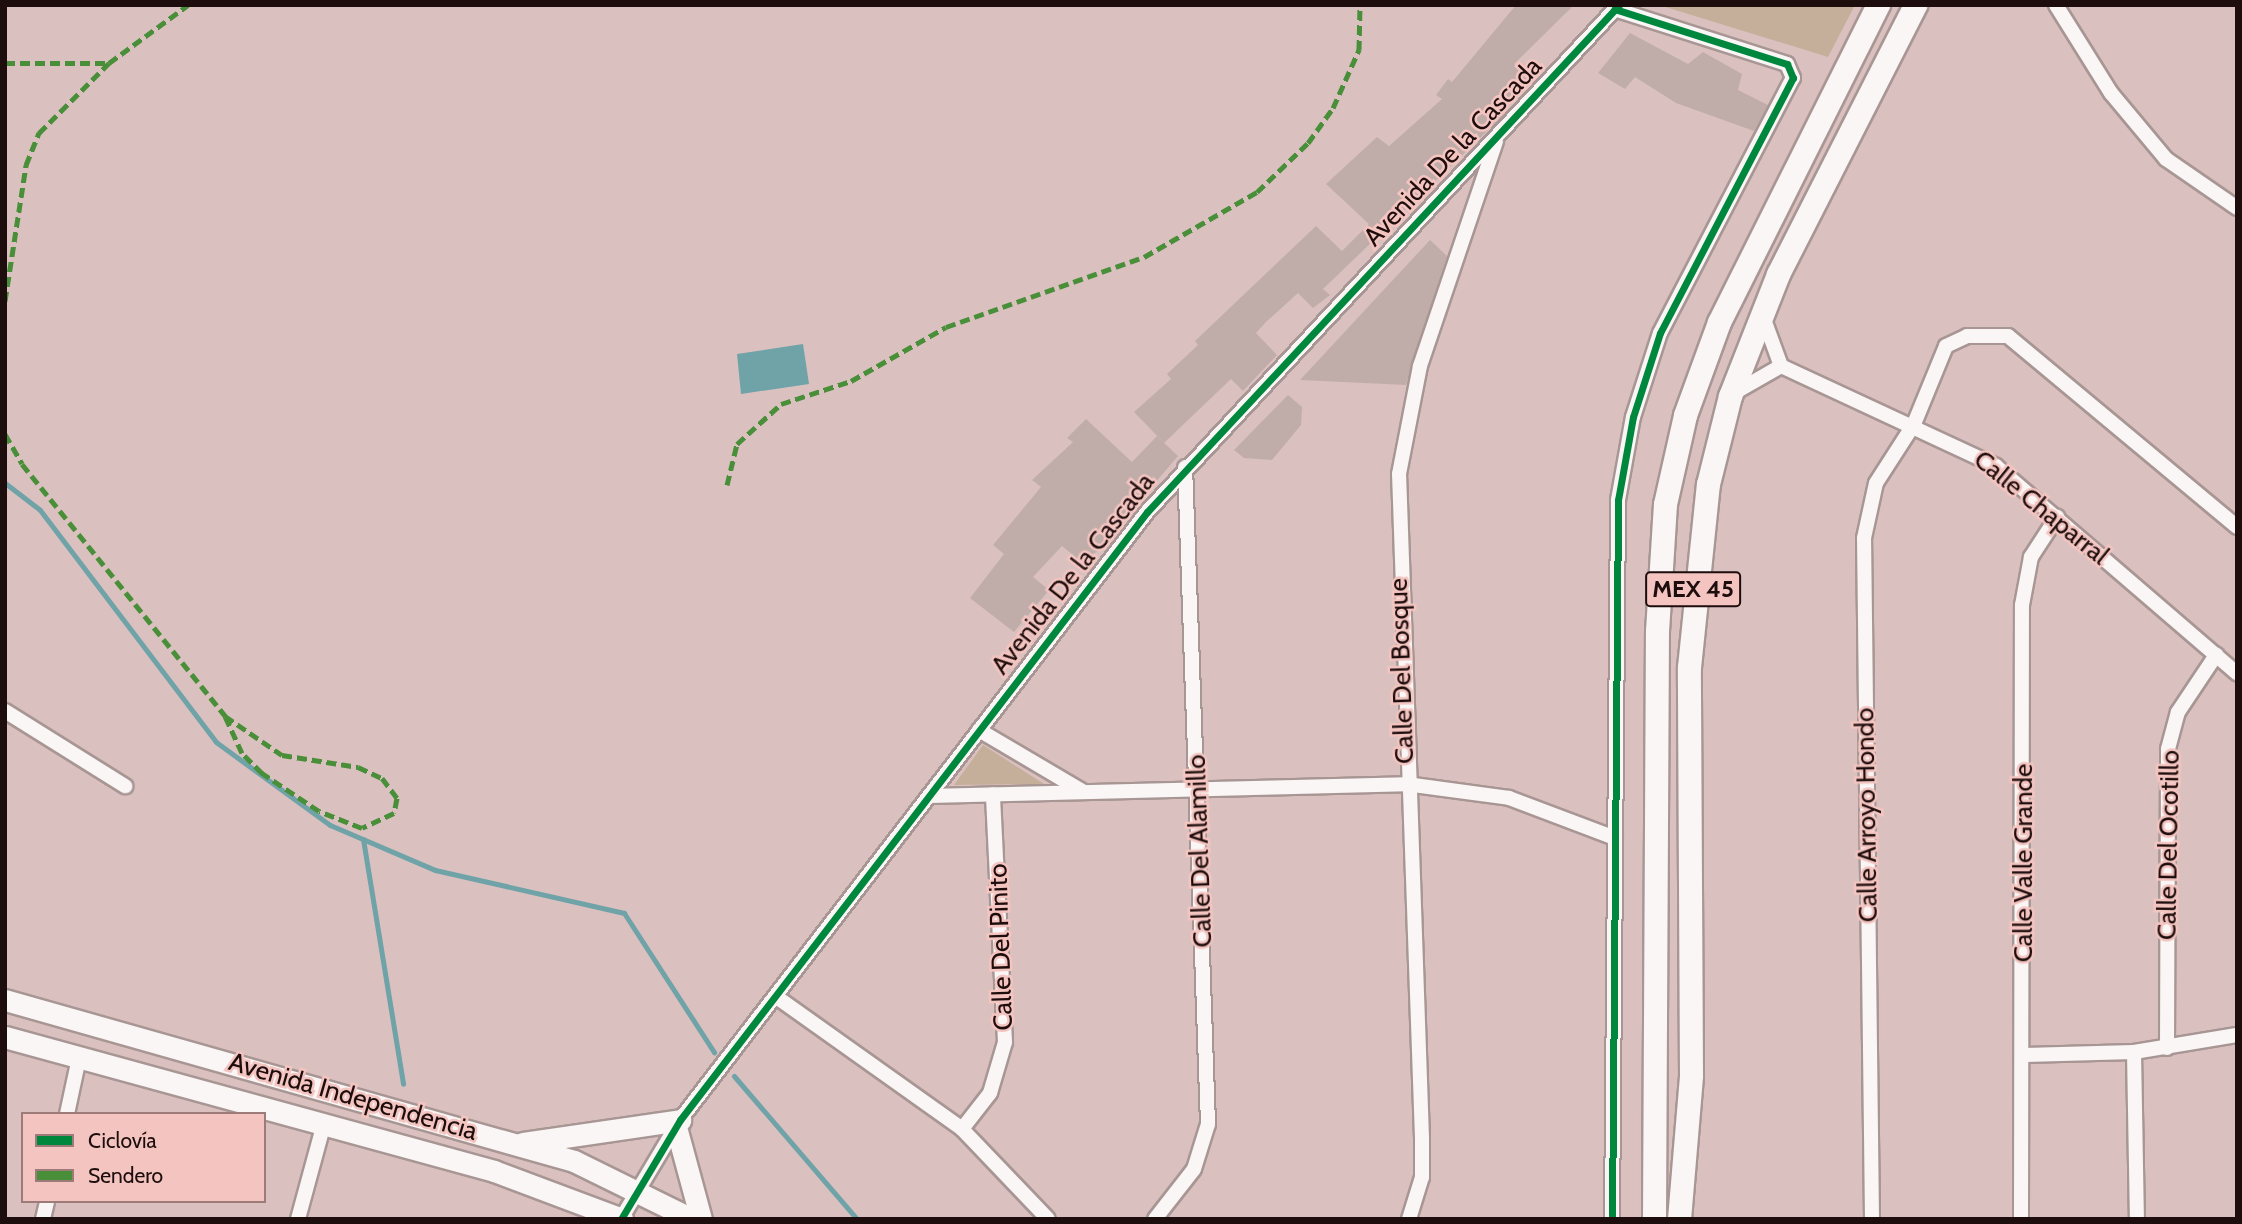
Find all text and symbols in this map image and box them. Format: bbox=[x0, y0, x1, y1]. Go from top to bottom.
street label: Avenida De la Cascada bbox=[1357, 51, 1549, 253]
street label: Calle Chaparral bbox=[1967, 444, 2115, 572]
street label: Avenida De la Cascada bbox=[985, 467, 1161, 681]
road number: MEX 45 bbox=[1644, 568, 1742, 610]
street label: Calle Del Bosque bbox=[1383, 578, 1421, 764]
street label: Calle Arroyo Hondo bbox=[1850, 707, 1884, 923]
street label: Calle Del Ocotillo bbox=[2152, 750, 2186, 940]
street label: Calle Del Alamillo bbox=[1181, 754, 1219, 948]
street label: Calle Valle Grande bbox=[2008, 764, 2040, 962]
street label: Calle Del Pinito bbox=[982, 863, 1020, 1031]
street label: Avenida Independencia bbox=[225, 1047, 481, 1147]
legend bbox=[21, 1112, 266, 1203]
text: Ciclovía bbox=[88, 1128, 157, 1153]
text: Sendero bbox=[88, 1163, 163, 1188]

